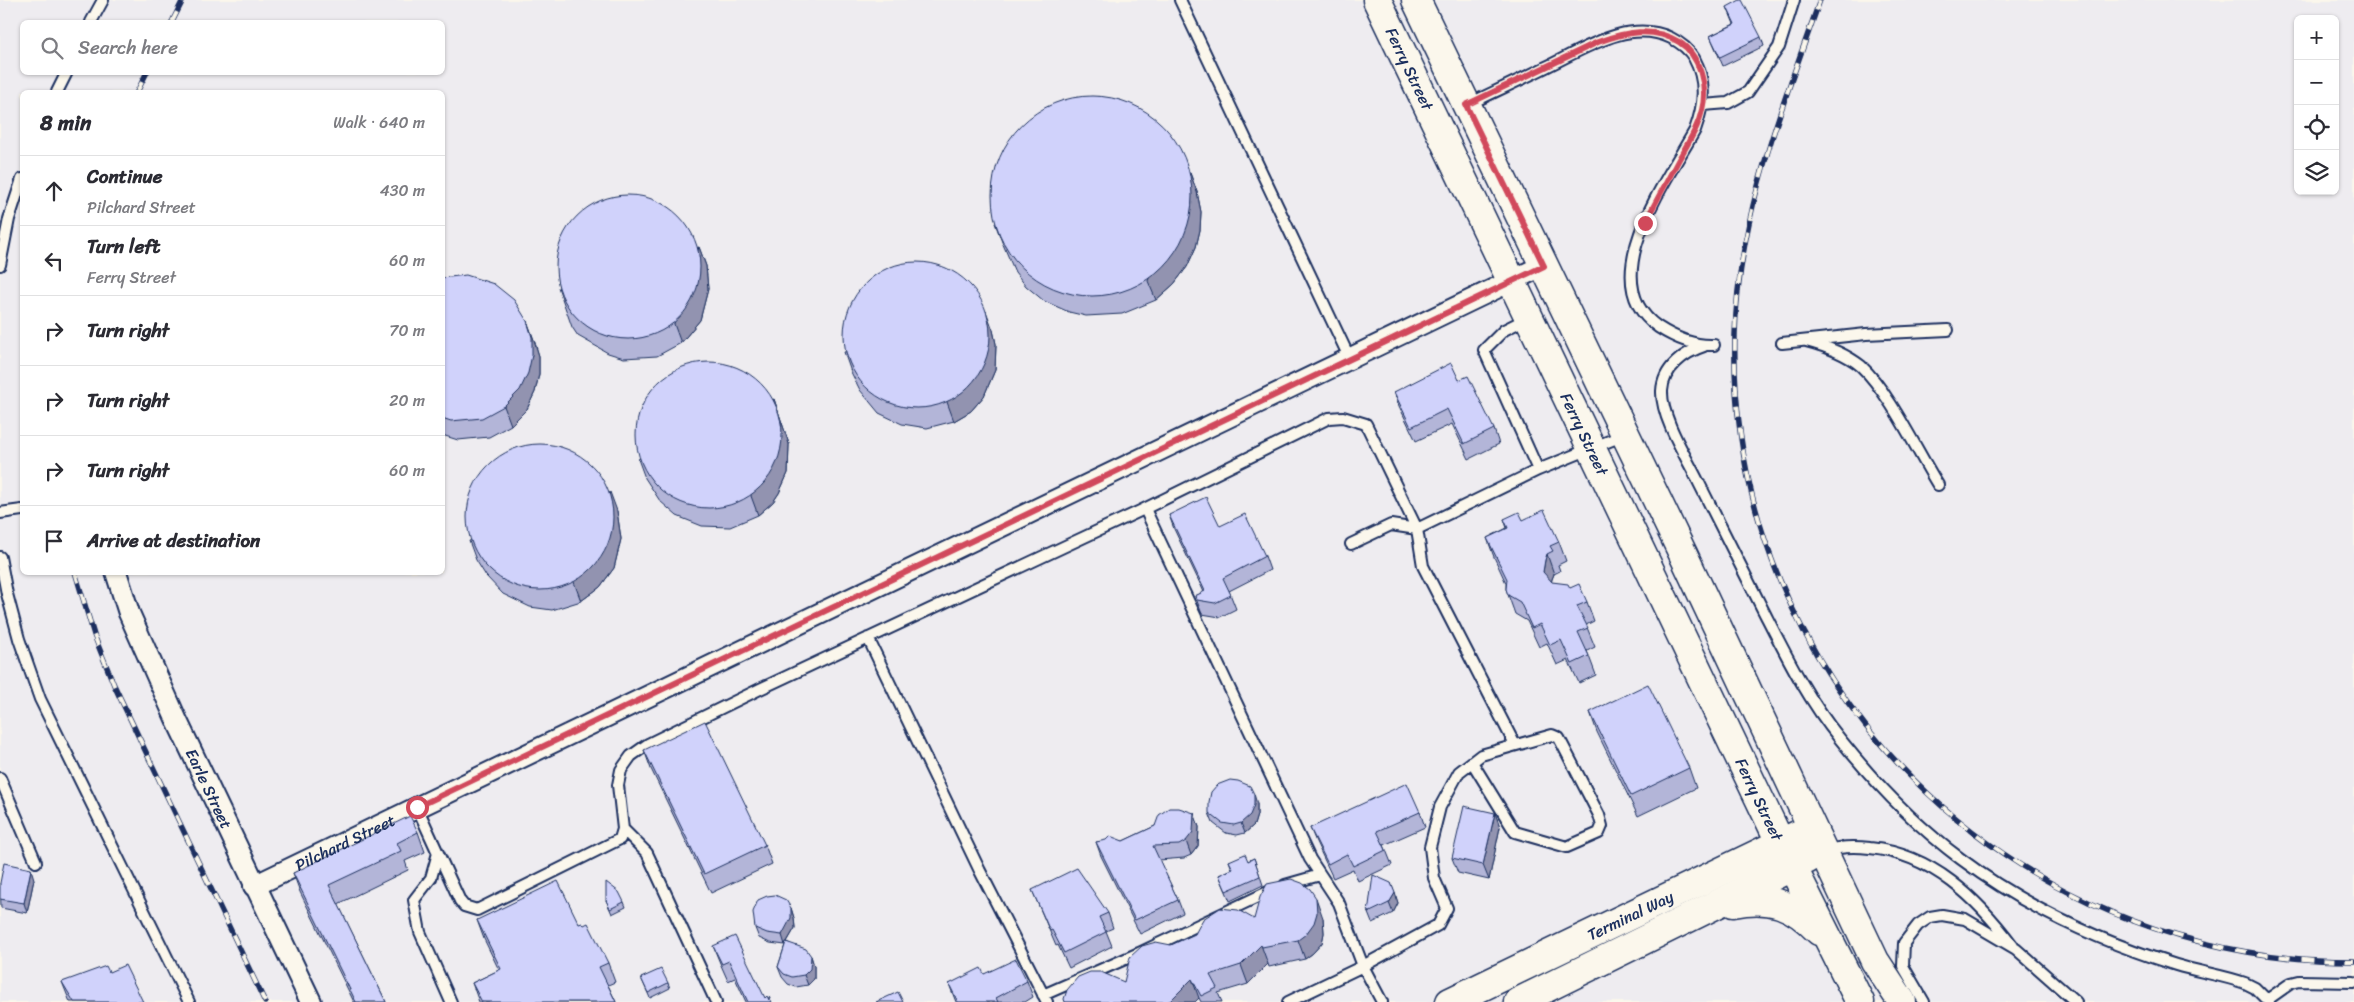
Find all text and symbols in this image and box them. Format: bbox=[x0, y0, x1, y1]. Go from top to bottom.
map controls bbox=[2294, 15, 2339, 195]
button: + bbox=[2294, 15, 2339, 60]
search box bbox=[20, 20, 445, 75]
street label: Ferry Street bbox=[1377, 22, 1442, 116]
text: Search here bbox=[78, 31, 178, 64]
icon: search bbox=[38, 34, 66, 62]
button: − bbox=[2294, 60, 2339, 105]
text: 8 min bbox=[40, 104, 91, 142]
button: locate bbox=[2294, 105, 2339, 150]
text: Walk · 640 m bbox=[333, 108, 425, 137]
button: layers bbox=[2294, 150, 2339, 195]
text: Continue bbox=[87, 160, 163, 193]
text: 430 m bbox=[380, 176, 425, 205]
icon: ahead bbox=[40, 177, 68, 205]
text: Pilchard Street bbox=[87, 193, 196, 222]
route end bbox=[1634, 212, 1657, 235]
text: Turn left bbox=[87, 230, 160, 263]
text: 60 m bbox=[389, 246, 425, 275]
icon: left bbox=[40, 247, 68, 275]
text: Ferry Street bbox=[87, 263, 176, 292]
text: Turn right bbox=[87, 314, 169, 347]
text: 70 m bbox=[389, 316, 425, 345]
icon: right bbox=[40, 317, 68, 345]
text: Turn right bbox=[87, 384, 169, 417]
text: 20 m bbox=[389, 386, 425, 415]
icon: right bbox=[40, 387, 68, 415]
street label: Ferry Street bbox=[1552, 388, 1617, 481]
text: Turn right bbox=[87, 454, 169, 487]
text: 60 m bbox=[389, 456, 425, 485]
icon: right bbox=[40, 457, 68, 485]
text: Arrive at destination bbox=[87, 524, 260, 557]
icon: arrive bbox=[40, 527, 68, 555]
street label: Earle Street bbox=[177, 743, 240, 834]
street label: Ferry Street bbox=[1727, 753, 1792, 846]
route start bbox=[406, 796, 429, 819]
street label: Pilchard Street bbox=[290, 806, 401, 879]
street label: Terminal Way bbox=[1582, 882, 1679, 949]

